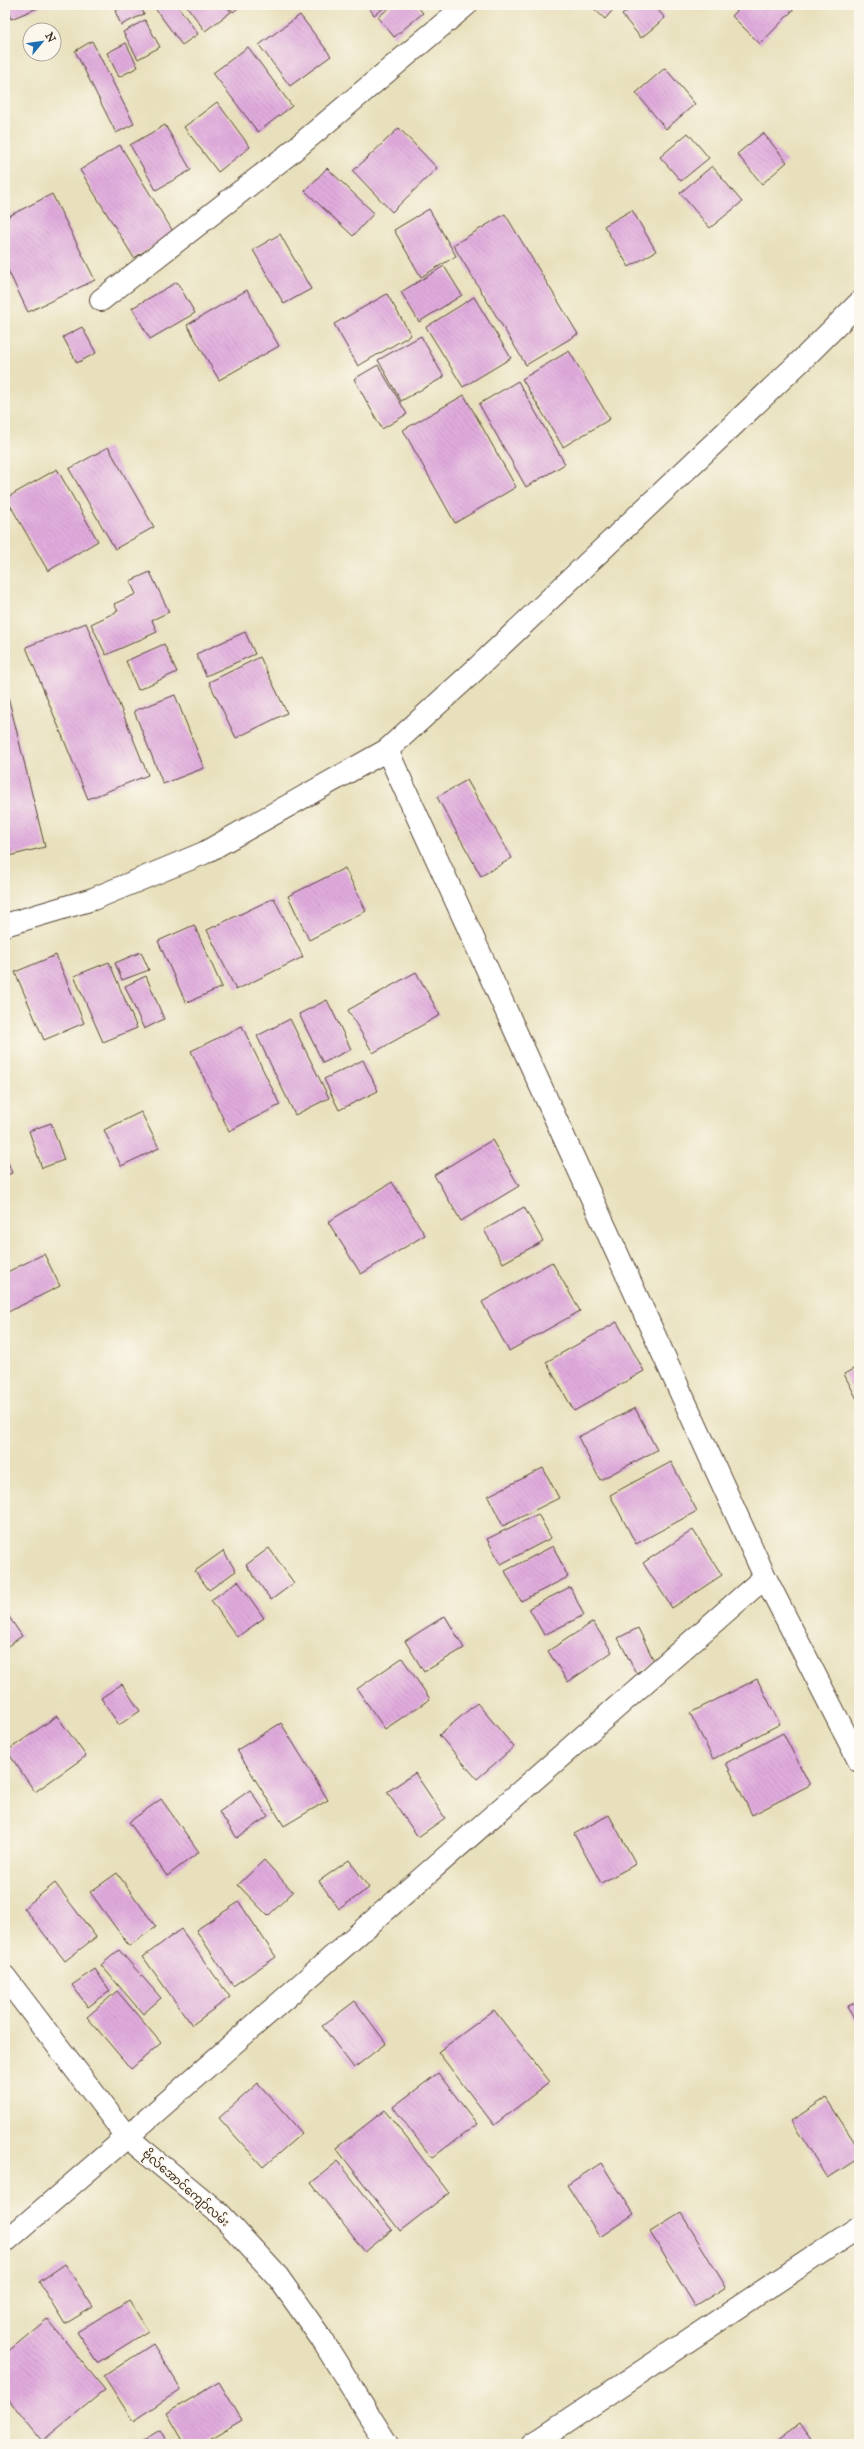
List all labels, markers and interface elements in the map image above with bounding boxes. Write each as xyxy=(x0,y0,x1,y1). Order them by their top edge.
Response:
north arrow xyxy=(22,22,62,62)
text: N xyxy=(42,30,59,45)
street label: ဗိုလ်အောင်ကျော်လမ်း xyxy=(138,2145,234,2232)

